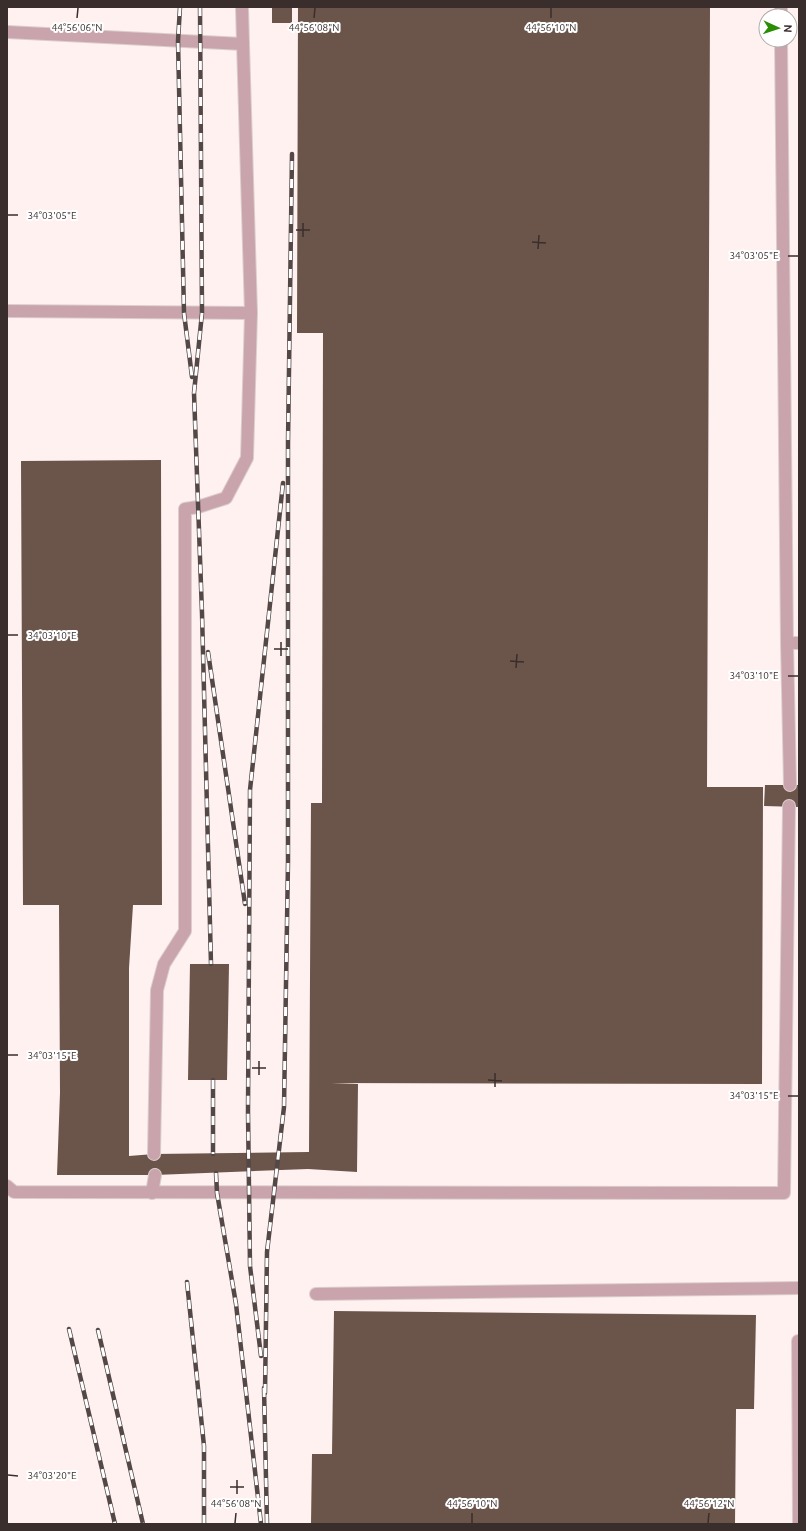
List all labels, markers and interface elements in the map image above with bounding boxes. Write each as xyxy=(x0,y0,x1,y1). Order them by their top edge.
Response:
north arrow xyxy=(758,8,798,48)
text: 44°56'06"N xyxy=(52,22,102,33)
text: 44°56'08"N xyxy=(289,22,339,33)
text: 44°56'10"N xyxy=(526,22,576,33)
text: N xyxy=(782,24,794,33)
text: 34°03'05"E xyxy=(27,210,77,221)
text: 34°03'05"E xyxy=(729,250,779,261)
text: 34°03'10"E xyxy=(27,630,77,641)
text: 34°03'10"E xyxy=(729,670,779,681)
text: 34°03'15"E xyxy=(27,1050,77,1061)
text: 34°03'15"E xyxy=(729,1090,779,1101)
text: 34°03'20"E xyxy=(27,1470,77,1481)
text: 44°56'08"N xyxy=(211,1498,261,1509)
text: 44°56'10"N xyxy=(447,1498,497,1509)
text: 44°56'12"N xyxy=(684,1498,734,1509)

